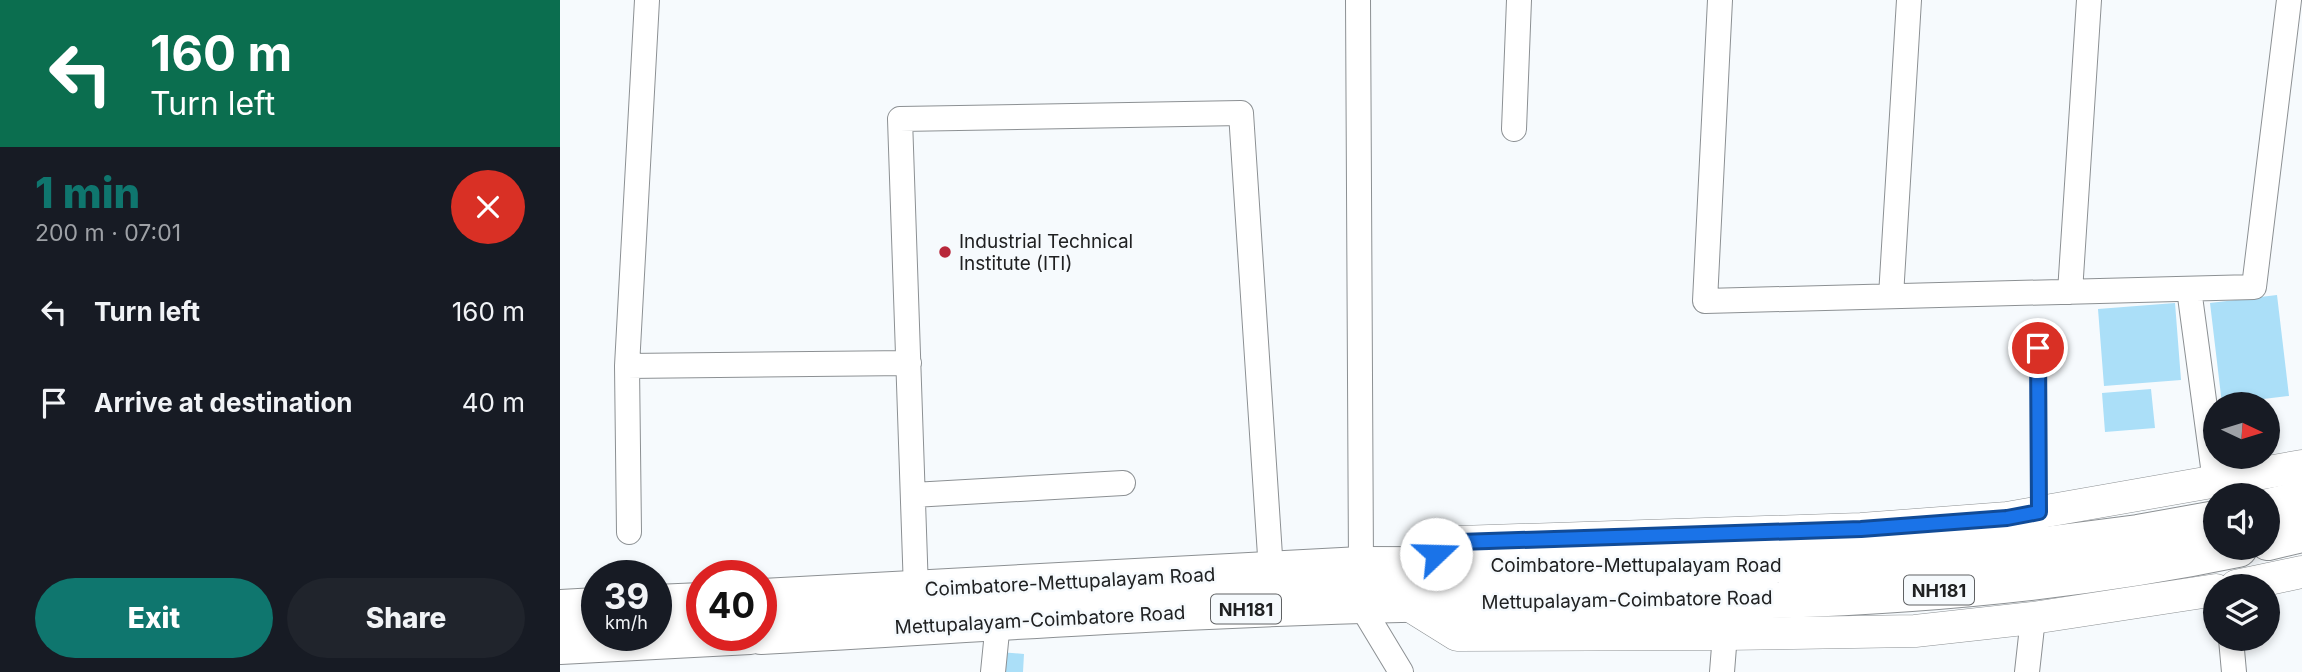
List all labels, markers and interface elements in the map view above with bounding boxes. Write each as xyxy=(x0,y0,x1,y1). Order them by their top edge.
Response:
text: 160 m xyxy=(150,24,292,83)
icon: left xyxy=(35,28,126,119)
text: Turn left xyxy=(150,84,275,123)
text: 1 min xyxy=(35,167,140,218)
button: close xyxy=(451,170,525,244)
text: 200 m · 07:01 xyxy=(35,219,181,247)
place label: Industrial Technical Institute (ITI) xyxy=(959,230,1133,275)
marker: Industrial Technical Institute (ITI) xyxy=(937,244,953,260)
icon: left xyxy=(35,293,73,331)
text: Turn left xyxy=(94,296,200,327)
text: 160 m xyxy=(452,296,525,327)
pin xyxy=(2008,318,2068,378)
icon: arrive xyxy=(2019,329,2057,367)
icon: arrive xyxy=(35,384,73,422)
text: Arrive at destination xyxy=(94,387,353,418)
text: 40 m xyxy=(462,387,525,418)
north arrow xyxy=(2203,392,2280,469)
map controls xyxy=(2203,392,2280,651)
button: sound xyxy=(2203,483,2280,560)
position arrow xyxy=(1399,517,1473,591)
street label: Coimbatore-Mettupalayam Road xyxy=(1490,554,1782,577)
speed limit sign: 40 xyxy=(686,560,777,651)
street label: Coimbatore-Mettupalayam Road xyxy=(924,563,1216,601)
button: layers xyxy=(2203,574,2280,651)
text: 39 xyxy=(604,575,649,617)
road number: NH181 xyxy=(1904,576,1974,604)
button: Exit xyxy=(35,578,273,658)
button: Share xyxy=(287,578,525,658)
street label: Mettupalayam-Coimbatore Road xyxy=(1481,586,1773,614)
road number: NH181 xyxy=(1211,594,1281,624)
street label: Mettupalayam-Coimbatore Road xyxy=(894,601,1186,639)
text: km/h xyxy=(605,612,648,633)

